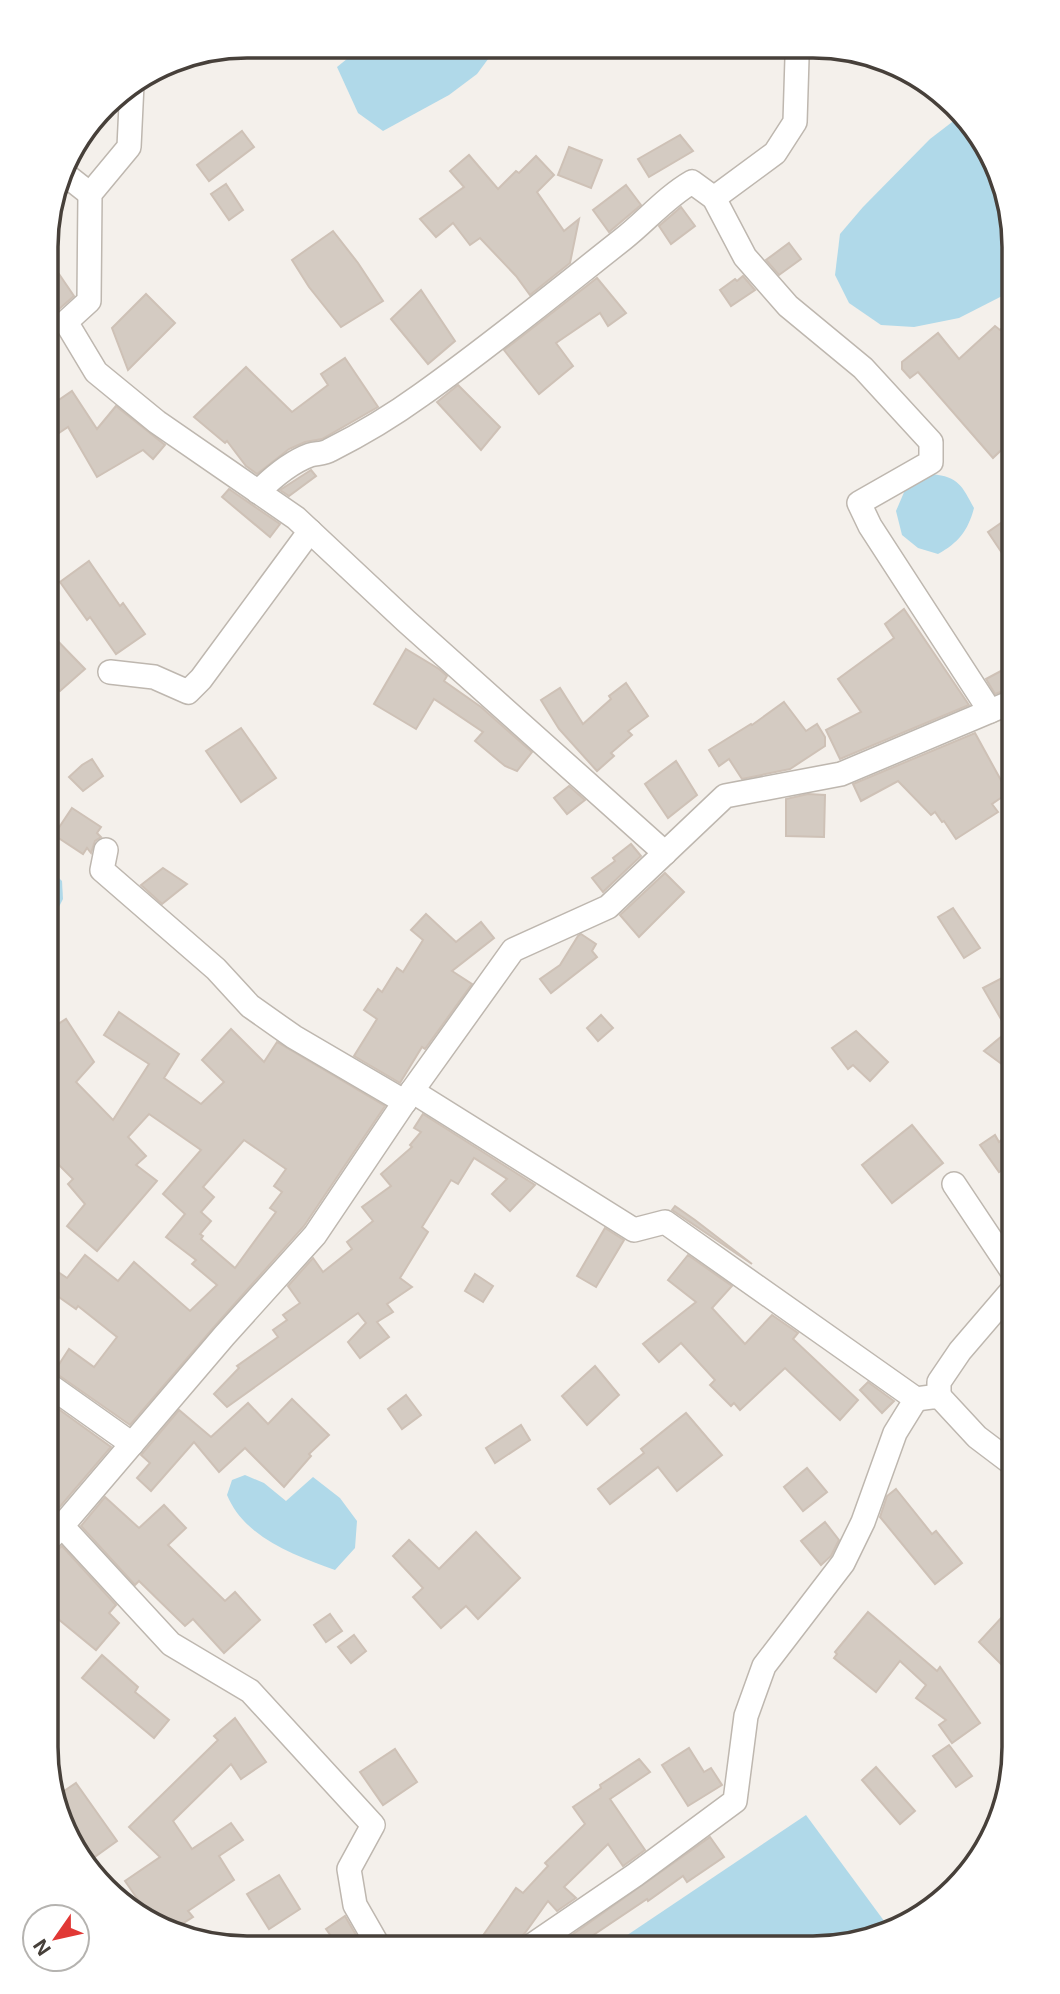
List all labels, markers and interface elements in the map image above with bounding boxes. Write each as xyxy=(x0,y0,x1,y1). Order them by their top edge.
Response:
north arrow xyxy=(21,1903,91,1973)
text: N xyxy=(29,1935,56,1960)

